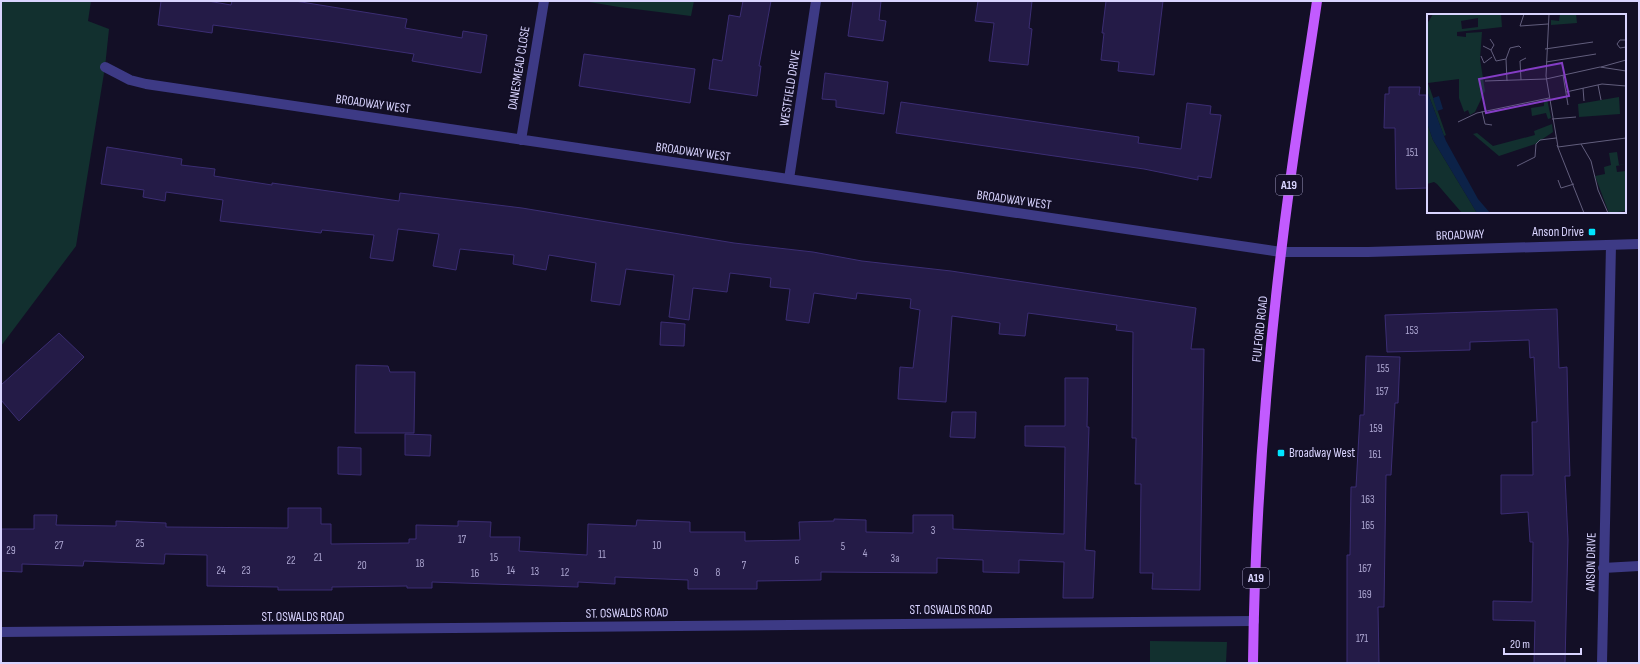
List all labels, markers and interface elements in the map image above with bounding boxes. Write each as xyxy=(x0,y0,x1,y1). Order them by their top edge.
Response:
inset map xyxy=(1427,14,1626,213)
street label: DANESMEAD CLOSE xyxy=(504,25,534,111)
street label: WESTFIELD DRIVE xyxy=(776,49,804,127)
street label: BROADWAY WEST xyxy=(335,91,411,117)
street label: BROADWAY WEST xyxy=(655,139,731,165)
house number: 151 xyxy=(1406,146,1418,159)
road number: A19 xyxy=(1276,175,1302,195)
street label: BROADWAY WEST xyxy=(976,187,1052,213)
place label: Anson Drive xyxy=(1531,224,1584,240)
street label: BROADWAY xyxy=(1435,226,1485,244)
marker: Anson Drive xyxy=(1587,227,1597,237)
street label: FULFORD ROAD xyxy=(1249,295,1271,363)
house number: 153 xyxy=(1406,324,1419,337)
house number: 155 xyxy=(1377,362,1389,375)
house number: 157 xyxy=(1376,385,1389,398)
house number: 159 xyxy=(1369,422,1383,435)
place label: Broadway West xyxy=(1289,445,1355,461)
marker: Broadway West xyxy=(1276,448,1286,458)
house number: 161 xyxy=(1369,448,1381,461)
house number: 163 xyxy=(1361,493,1375,506)
house number: 165 xyxy=(1361,519,1375,532)
house number: 3 xyxy=(931,524,936,537)
street label: ANSON DRIVE xyxy=(1582,532,1600,593)
house number: 17 xyxy=(458,533,467,546)
house number: 25 xyxy=(136,537,144,550)
house number: 27 xyxy=(55,539,64,552)
house number: 10 xyxy=(653,539,661,552)
house number: 5 xyxy=(841,540,845,553)
house number: 29 xyxy=(6,544,16,557)
house number: 4 xyxy=(863,547,868,560)
house number: 11 xyxy=(598,548,606,561)
house number: 21 xyxy=(314,551,322,564)
house number: 15 xyxy=(490,551,498,564)
house number: 3a xyxy=(891,552,899,565)
house number: 22 xyxy=(286,554,296,567)
house number: 6 xyxy=(795,554,800,567)
house number: 18 xyxy=(416,557,425,570)
house number: 20 xyxy=(357,559,367,572)
house number: 7 xyxy=(742,559,747,572)
house number: 167 xyxy=(1358,562,1372,575)
house number: 24 xyxy=(216,564,226,577)
house number: 23 xyxy=(241,564,251,577)
house number: 14 xyxy=(507,564,516,577)
house number: 13 xyxy=(531,565,540,578)
house number: 12 xyxy=(561,566,570,579)
house number: 9 xyxy=(694,566,699,579)
house number: 8 xyxy=(716,566,721,579)
house number: 16 xyxy=(471,567,480,580)
road number: A19 xyxy=(1243,568,1269,588)
house number: 169 xyxy=(1358,588,1372,601)
street label: ST. OSWALDS ROAD xyxy=(910,602,992,618)
street label: ST. OSWALDS ROAD xyxy=(585,604,669,622)
street label: ST. OSWALDS ROAD xyxy=(262,609,344,625)
scale bar xyxy=(1504,630,1581,656)
house number: 171 xyxy=(1356,632,1368,645)
text: 20 m xyxy=(1510,637,1530,652)

